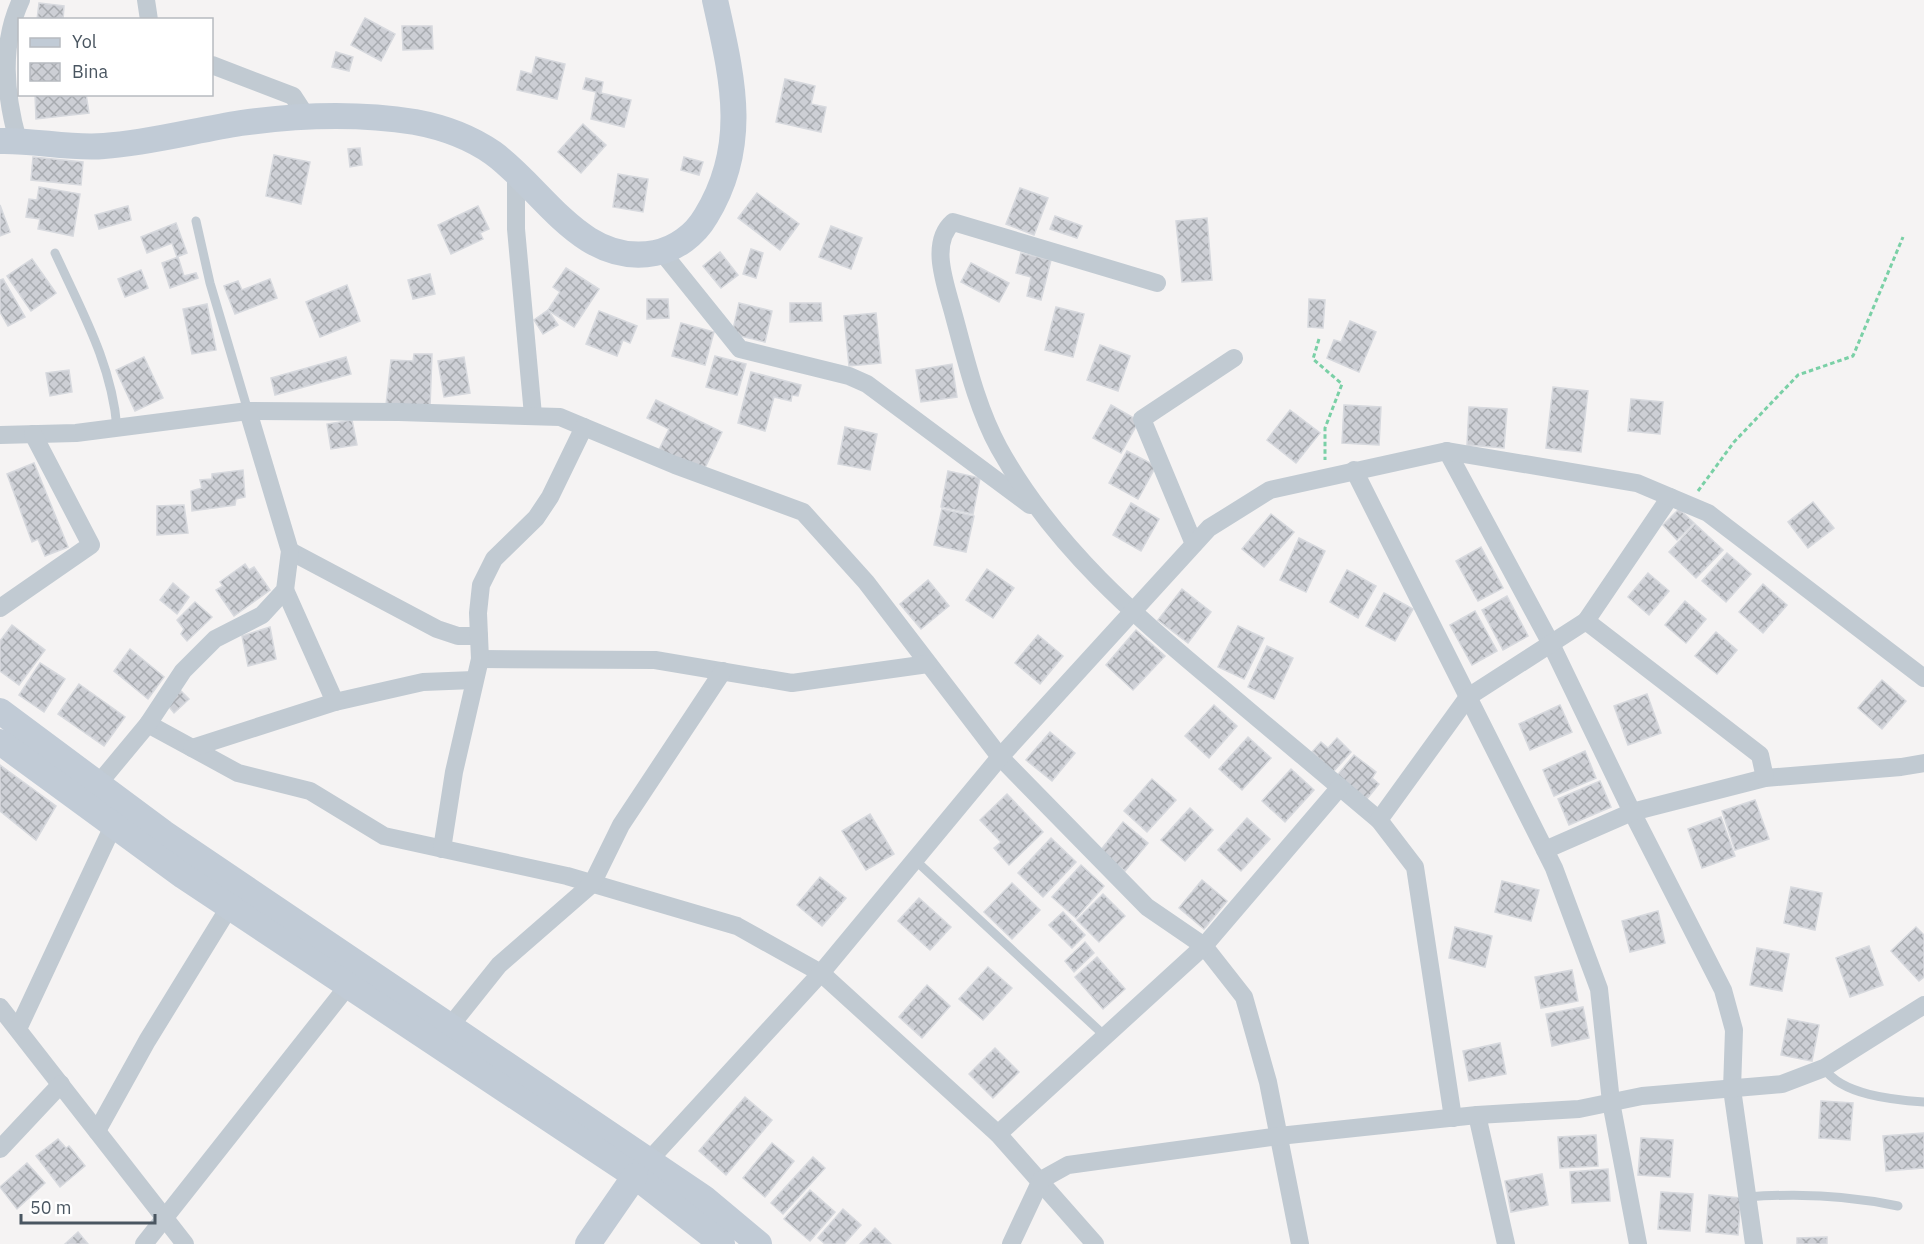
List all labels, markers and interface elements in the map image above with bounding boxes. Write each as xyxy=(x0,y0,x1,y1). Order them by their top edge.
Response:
legend xyxy=(18,18,213,96)
text: Yol xyxy=(72,30,97,53)
text: Bina xyxy=(72,60,108,83)
scale bar xyxy=(21,1187,154,1225)
text: 50 m xyxy=(30,1196,72,1219)

